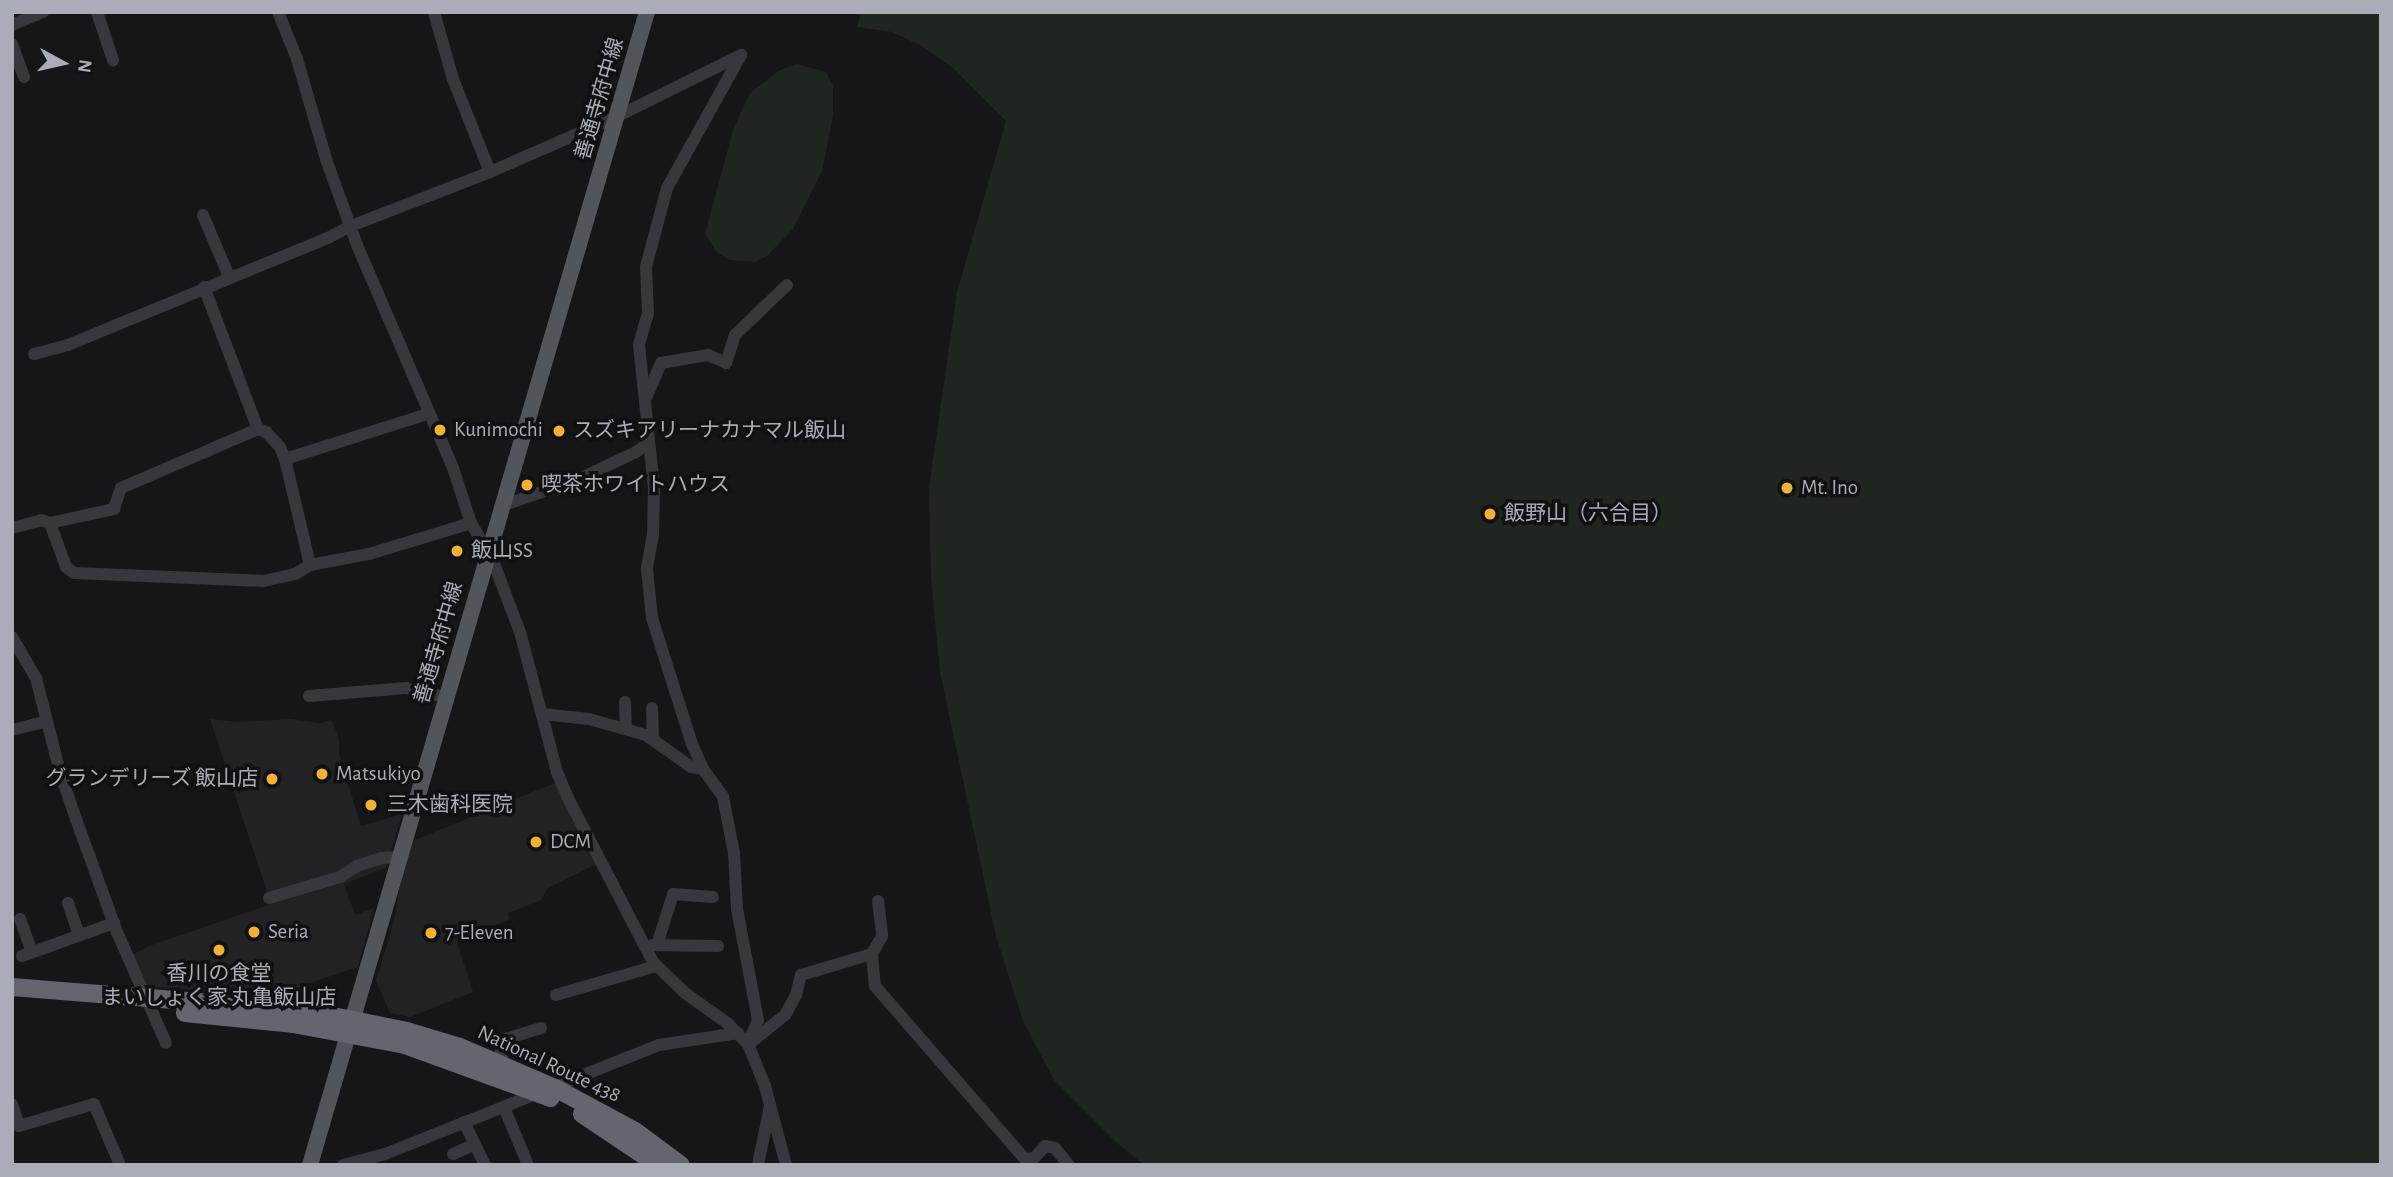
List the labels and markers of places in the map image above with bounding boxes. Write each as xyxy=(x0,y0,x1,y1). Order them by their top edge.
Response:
place label: Kunimochi xyxy=(454,417,543,443)
place label: スズキアリーナカナマル飯山 xyxy=(573,418,846,444)
marker: Kunimochi xyxy=(432,422,448,438)
marker: スズキアリーナカナマル飯山 xyxy=(551,423,567,439)
place label: 喫茶ホワイトハウス xyxy=(541,472,730,498)
place label: Mt. Ino xyxy=(1801,475,1858,501)
marker: 喫茶ホワイトハウス xyxy=(519,477,535,493)
marker: Mt. Ino xyxy=(1779,480,1795,496)
place label: 飯野山（六合目） xyxy=(1504,501,1672,527)
marker: 飯野山（六合目） xyxy=(1482,506,1498,522)
place label: 飯山SS xyxy=(471,538,533,564)
marker: 飯山SS xyxy=(449,543,465,559)
place label: Matsukiyo xyxy=(336,761,421,787)
place label: グランデリーズ 飯山店 xyxy=(45,766,258,792)
marker: Matsukiyo xyxy=(314,766,330,782)
marker: グランデリーズ 飯山店 xyxy=(264,771,280,787)
place label: 三木歯科医院 xyxy=(387,792,513,818)
marker: 三木歯科医院 xyxy=(361,795,381,815)
place label: DCM xyxy=(550,829,591,855)
marker: DCM xyxy=(528,834,544,850)
place label: Seria xyxy=(268,919,309,945)
place label: 7-Eleven xyxy=(445,920,514,946)
marker: Seria xyxy=(246,924,262,940)
marker: 7-Eleven xyxy=(423,925,439,941)
marker: 香川の食堂 まいしょく家 丸亀飯山店 xyxy=(211,942,227,958)
place label: 香川の食堂 まいしょく家 丸亀飯山店 xyxy=(102,961,336,1011)

